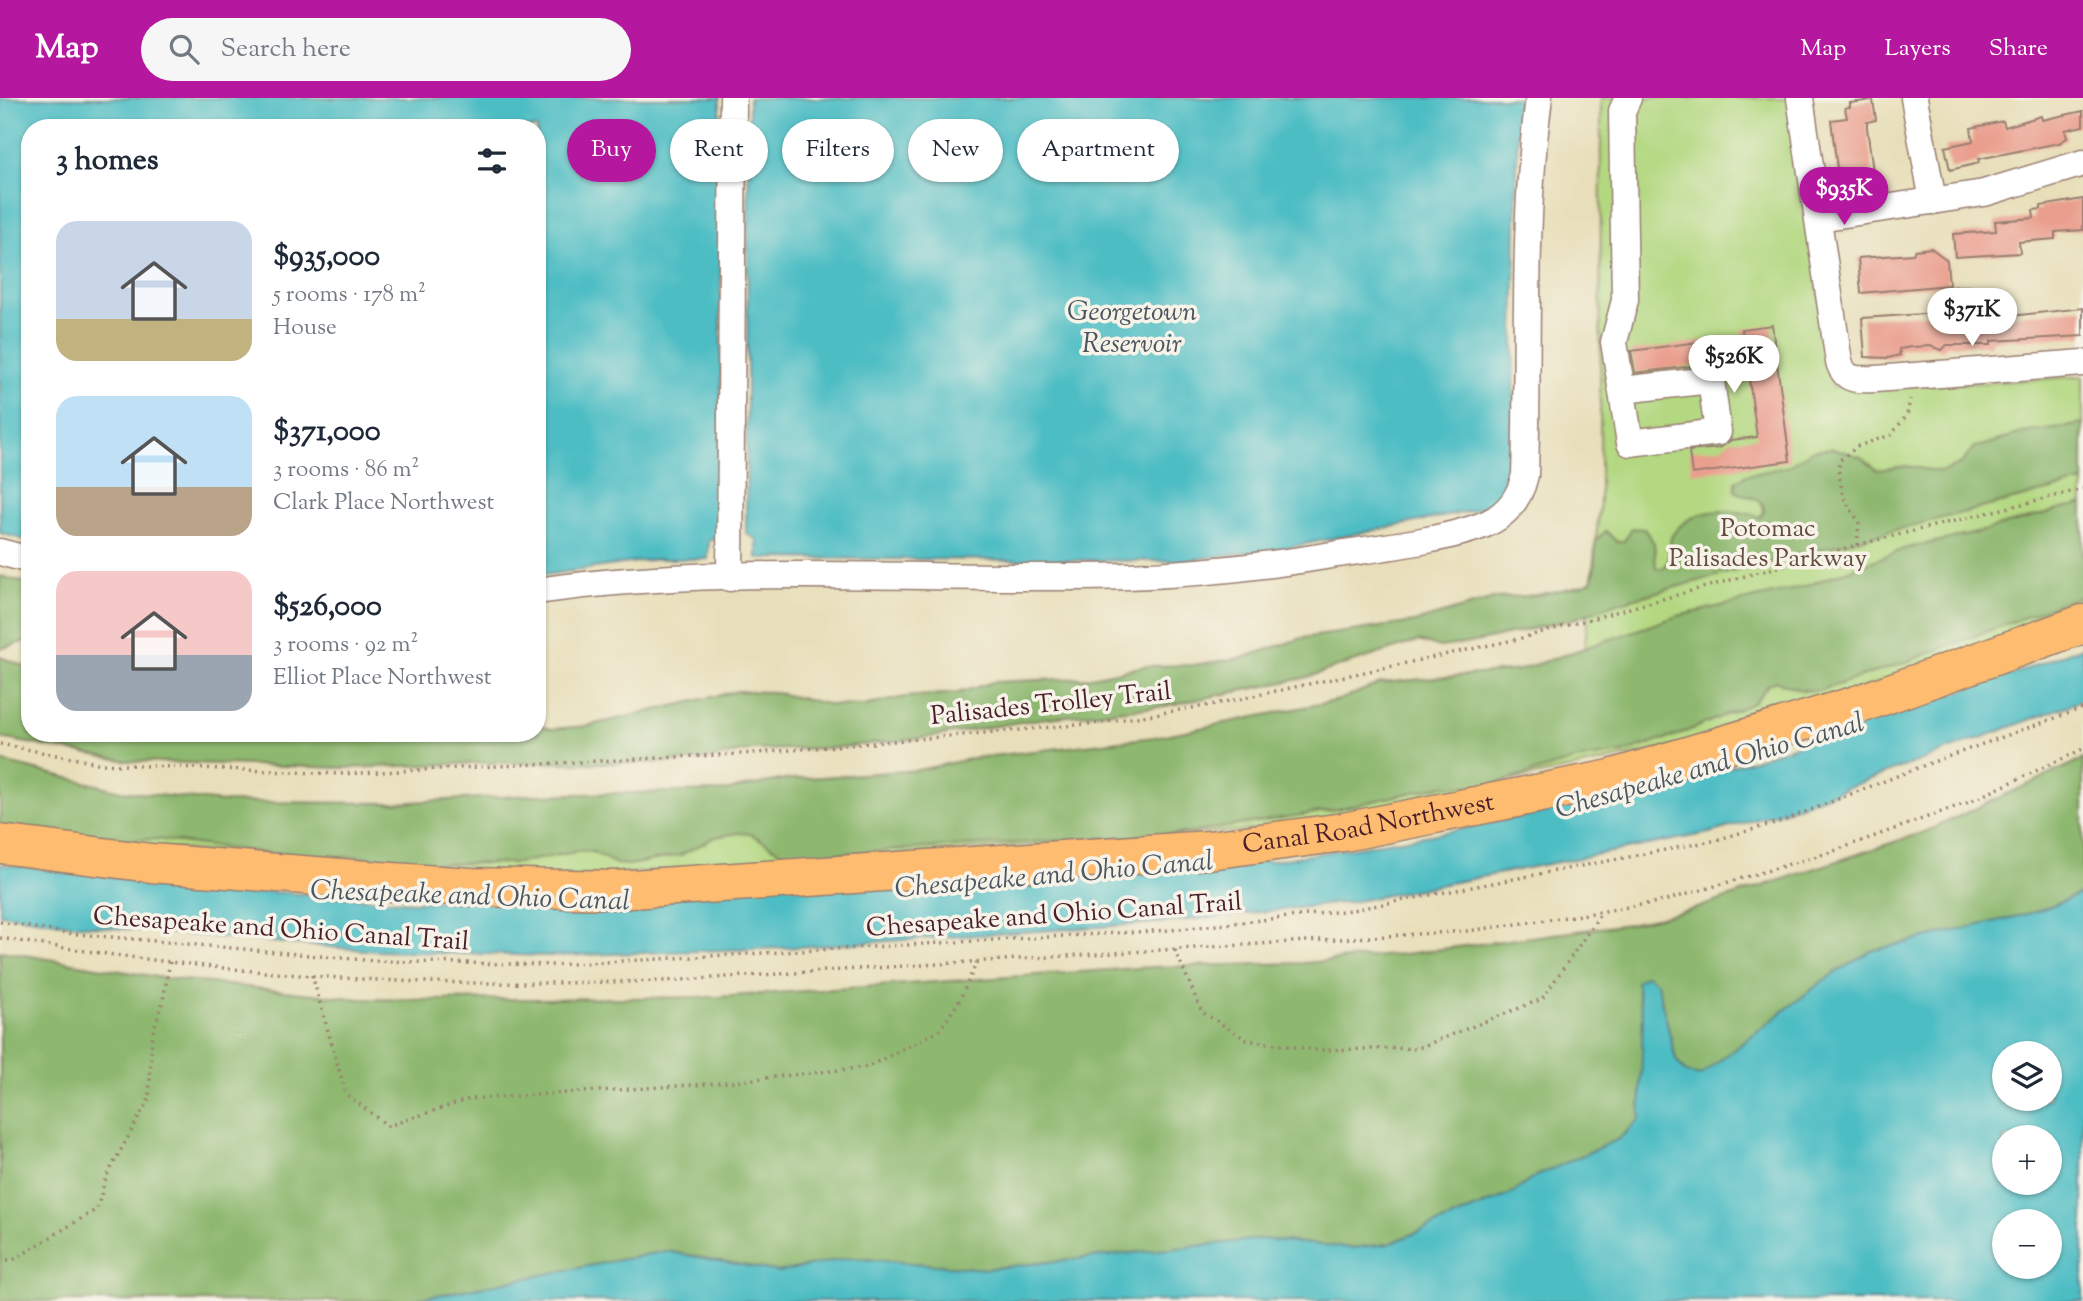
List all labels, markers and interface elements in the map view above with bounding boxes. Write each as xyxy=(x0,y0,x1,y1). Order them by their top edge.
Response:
search box xyxy=(141,18,631,81)
text: Map xyxy=(35,25,99,73)
icon: search xyxy=(165,30,203,68)
text: Search here xyxy=(221,31,351,68)
text: Map xyxy=(1800,32,1846,66)
text: Layers xyxy=(1884,32,1951,66)
text: Share xyxy=(1989,32,2048,66)
chip: Buy xyxy=(567,119,656,182)
chip: Rent xyxy=(670,119,768,182)
chip: Filters xyxy=(782,119,894,182)
chip: New xyxy=(908,119,1003,182)
chip: Apartment xyxy=(1017,119,1179,182)
text: 3 homes xyxy=(56,140,159,183)
icon: filters xyxy=(473,142,511,180)
pin: $935K xyxy=(1795,167,1893,227)
text: $935K xyxy=(1815,173,1873,206)
text: $935,000 xyxy=(273,236,380,279)
icon: home xyxy=(112,249,196,333)
text: 5 rooms · 178 m² xyxy=(273,279,426,312)
pin: $371K xyxy=(1923,288,2021,348)
water label: Georgetown Reservoir xyxy=(1067,293,1197,365)
text: $371K xyxy=(1943,294,2001,327)
text: House xyxy=(273,312,337,345)
pin: $526K xyxy=(1685,336,1783,395)
text: $526K xyxy=(1705,341,1763,374)
text: $371,000 xyxy=(273,411,381,454)
icon: home xyxy=(112,424,196,508)
text: 3 rooms · 86 m² xyxy=(273,454,419,487)
text: Clark Place Northwest xyxy=(273,487,494,520)
park label: Potomac Palisades Parkway xyxy=(1669,511,1867,578)
text: $526,000 xyxy=(273,586,382,629)
icon: home xyxy=(112,599,196,683)
text: 3 rooms · 92 m² xyxy=(273,629,418,662)
text: Elliot Place Northwest xyxy=(273,662,492,695)
street label: Palisades Trolley Trail xyxy=(929,674,1173,736)
water label: Chesapeake and Ohio Canal xyxy=(1551,704,1869,830)
street label: Canal Road Northwest xyxy=(1240,784,1498,864)
water label: Chesapeake and Ohio Canal xyxy=(893,842,1215,910)
water label: Chesapeake and Ohio Canal xyxy=(310,871,630,923)
street label: Chesapeake and Ohio Canal Trail xyxy=(865,884,1243,948)
street label: Chesapeake and Ohio Canal Trail xyxy=(92,898,470,962)
map controls xyxy=(1992,1041,2062,1279)
button: layers xyxy=(1992,1041,2062,1111)
button: + xyxy=(1992,1125,2062,1195)
button: − xyxy=(1992,1209,2062,1279)

